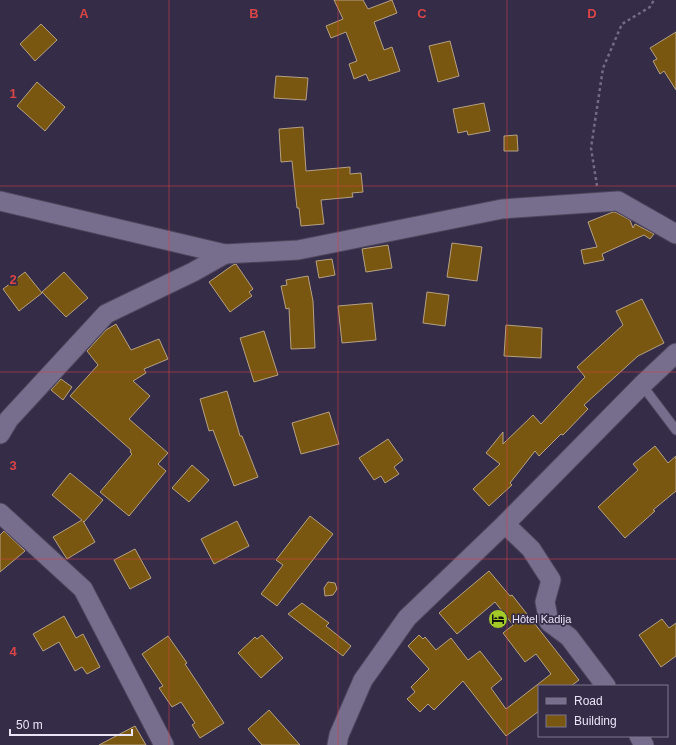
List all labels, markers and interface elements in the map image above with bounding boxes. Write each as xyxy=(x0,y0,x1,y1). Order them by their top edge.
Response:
text: A xyxy=(79,6,89,21)
text: B xyxy=(249,6,259,21)
text: C xyxy=(417,6,427,21)
text: D xyxy=(587,6,597,21)
text: 1 xyxy=(9,86,17,101)
text: 2 xyxy=(9,272,17,287)
text: 3 xyxy=(9,458,17,473)
hotel icon: Hôtel Kadija xyxy=(487,608,509,630)
place label: Hôtel Kadija xyxy=(512,613,572,625)
text: 4 xyxy=(9,644,17,659)
legend xyxy=(538,685,668,737)
text: Road xyxy=(574,694,603,708)
scale bar xyxy=(10,711,132,737)
text: Building xyxy=(574,714,617,728)
text: 50 m xyxy=(16,718,43,732)

